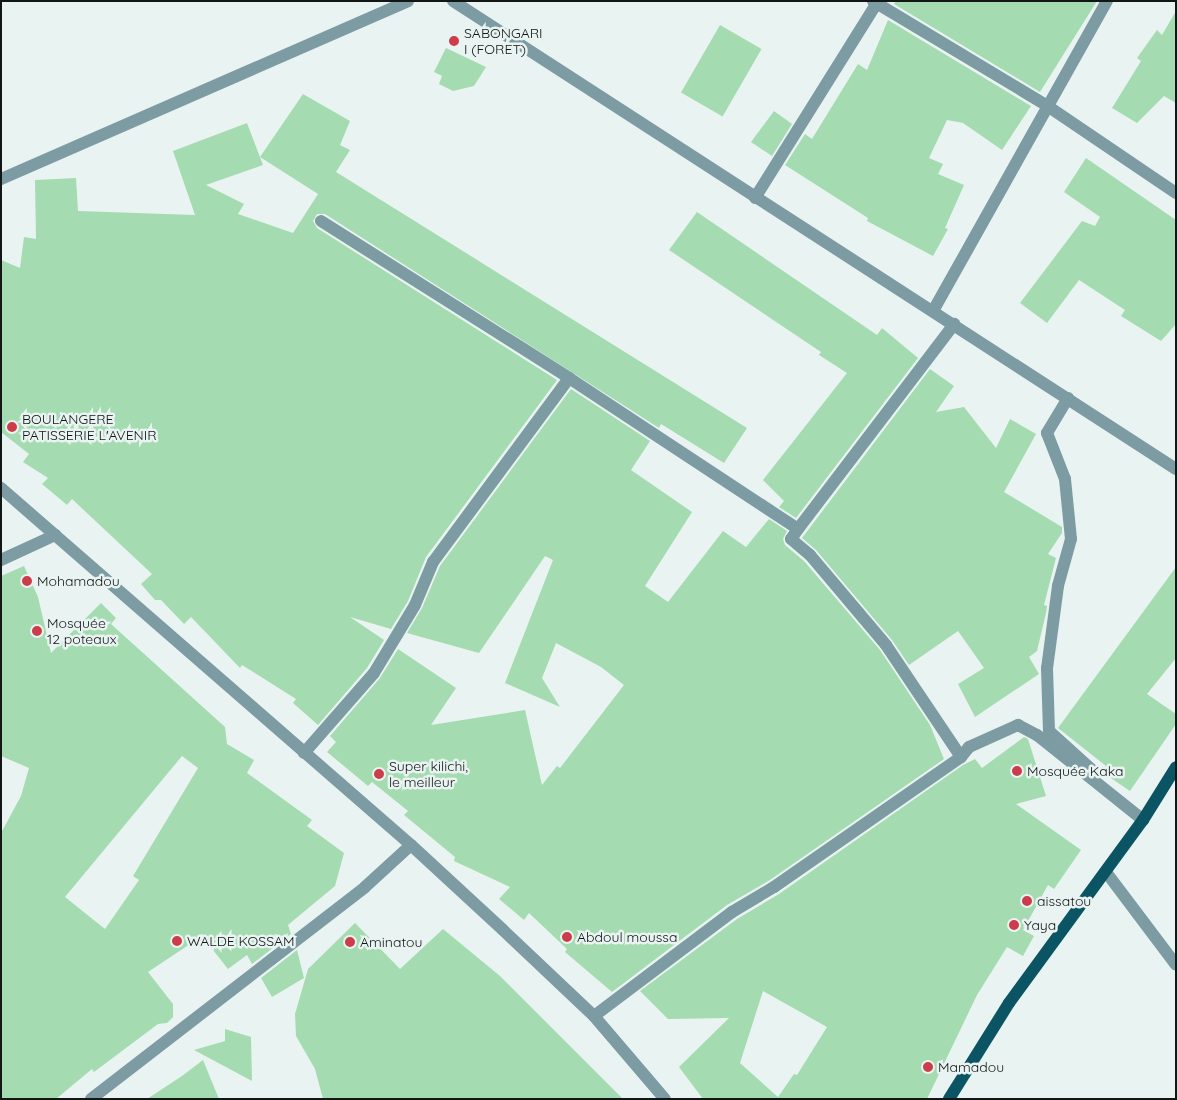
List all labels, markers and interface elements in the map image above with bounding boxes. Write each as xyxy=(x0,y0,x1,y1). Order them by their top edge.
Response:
place label: SABONGARI I (FORET) xyxy=(464,25,543,58)
marker: SABONGARI I (FORET) xyxy=(448,35,460,47)
place label: BOULANGERE PATISSERIE L'AVENIR xyxy=(22,411,157,444)
marker: BOULANGERE PATISSERIE L'AVENIR xyxy=(6,421,18,433)
place label: Mohamadou xyxy=(37,573,120,589)
marker: Mohamadou xyxy=(21,575,33,587)
place label: Mosquée 12 poteaux xyxy=(47,615,116,648)
marker: Mosquée 12 poteaux xyxy=(31,625,43,637)
place label: Super kilichi, le meilleur xyxy=(389,758,468,790)
place label: Mosquée Kaka xyxy=(1027,763,1124,779)
marker: Mosquée Kaka xyxy=(1011,765,1023,777)
marker: Super kilichi, le meilleur xyxy=(373,768,385,780)
place label: aissatou xyxy=(1037,893,1091,909)
marker: aissatou xyxy=(1021,895,1033,907)
place label: Yaya xyxy=(1024,917,1056,933)
marker: Yaya xyxy=(1008,919,1020,931)
place label: Abdoul moussa xyxy=(577,929,677,945)
marker: Abdoul moussa xyxy=(561,931,573,943)
place label: WALDE KOSSAM xyxy=(187,933,295,949)
place label: Aminatou xyxy=(360,934,422,950)
marker: WALDE KOSSAM xyxy=(171,935,183,947)
marker: Aminatou xyxy=(344,936,356,948)
place label: Mamadou xyxy=(938,1059,1004,1075)
marker: Mamadou xyxy=(922,1061,934,1073)

